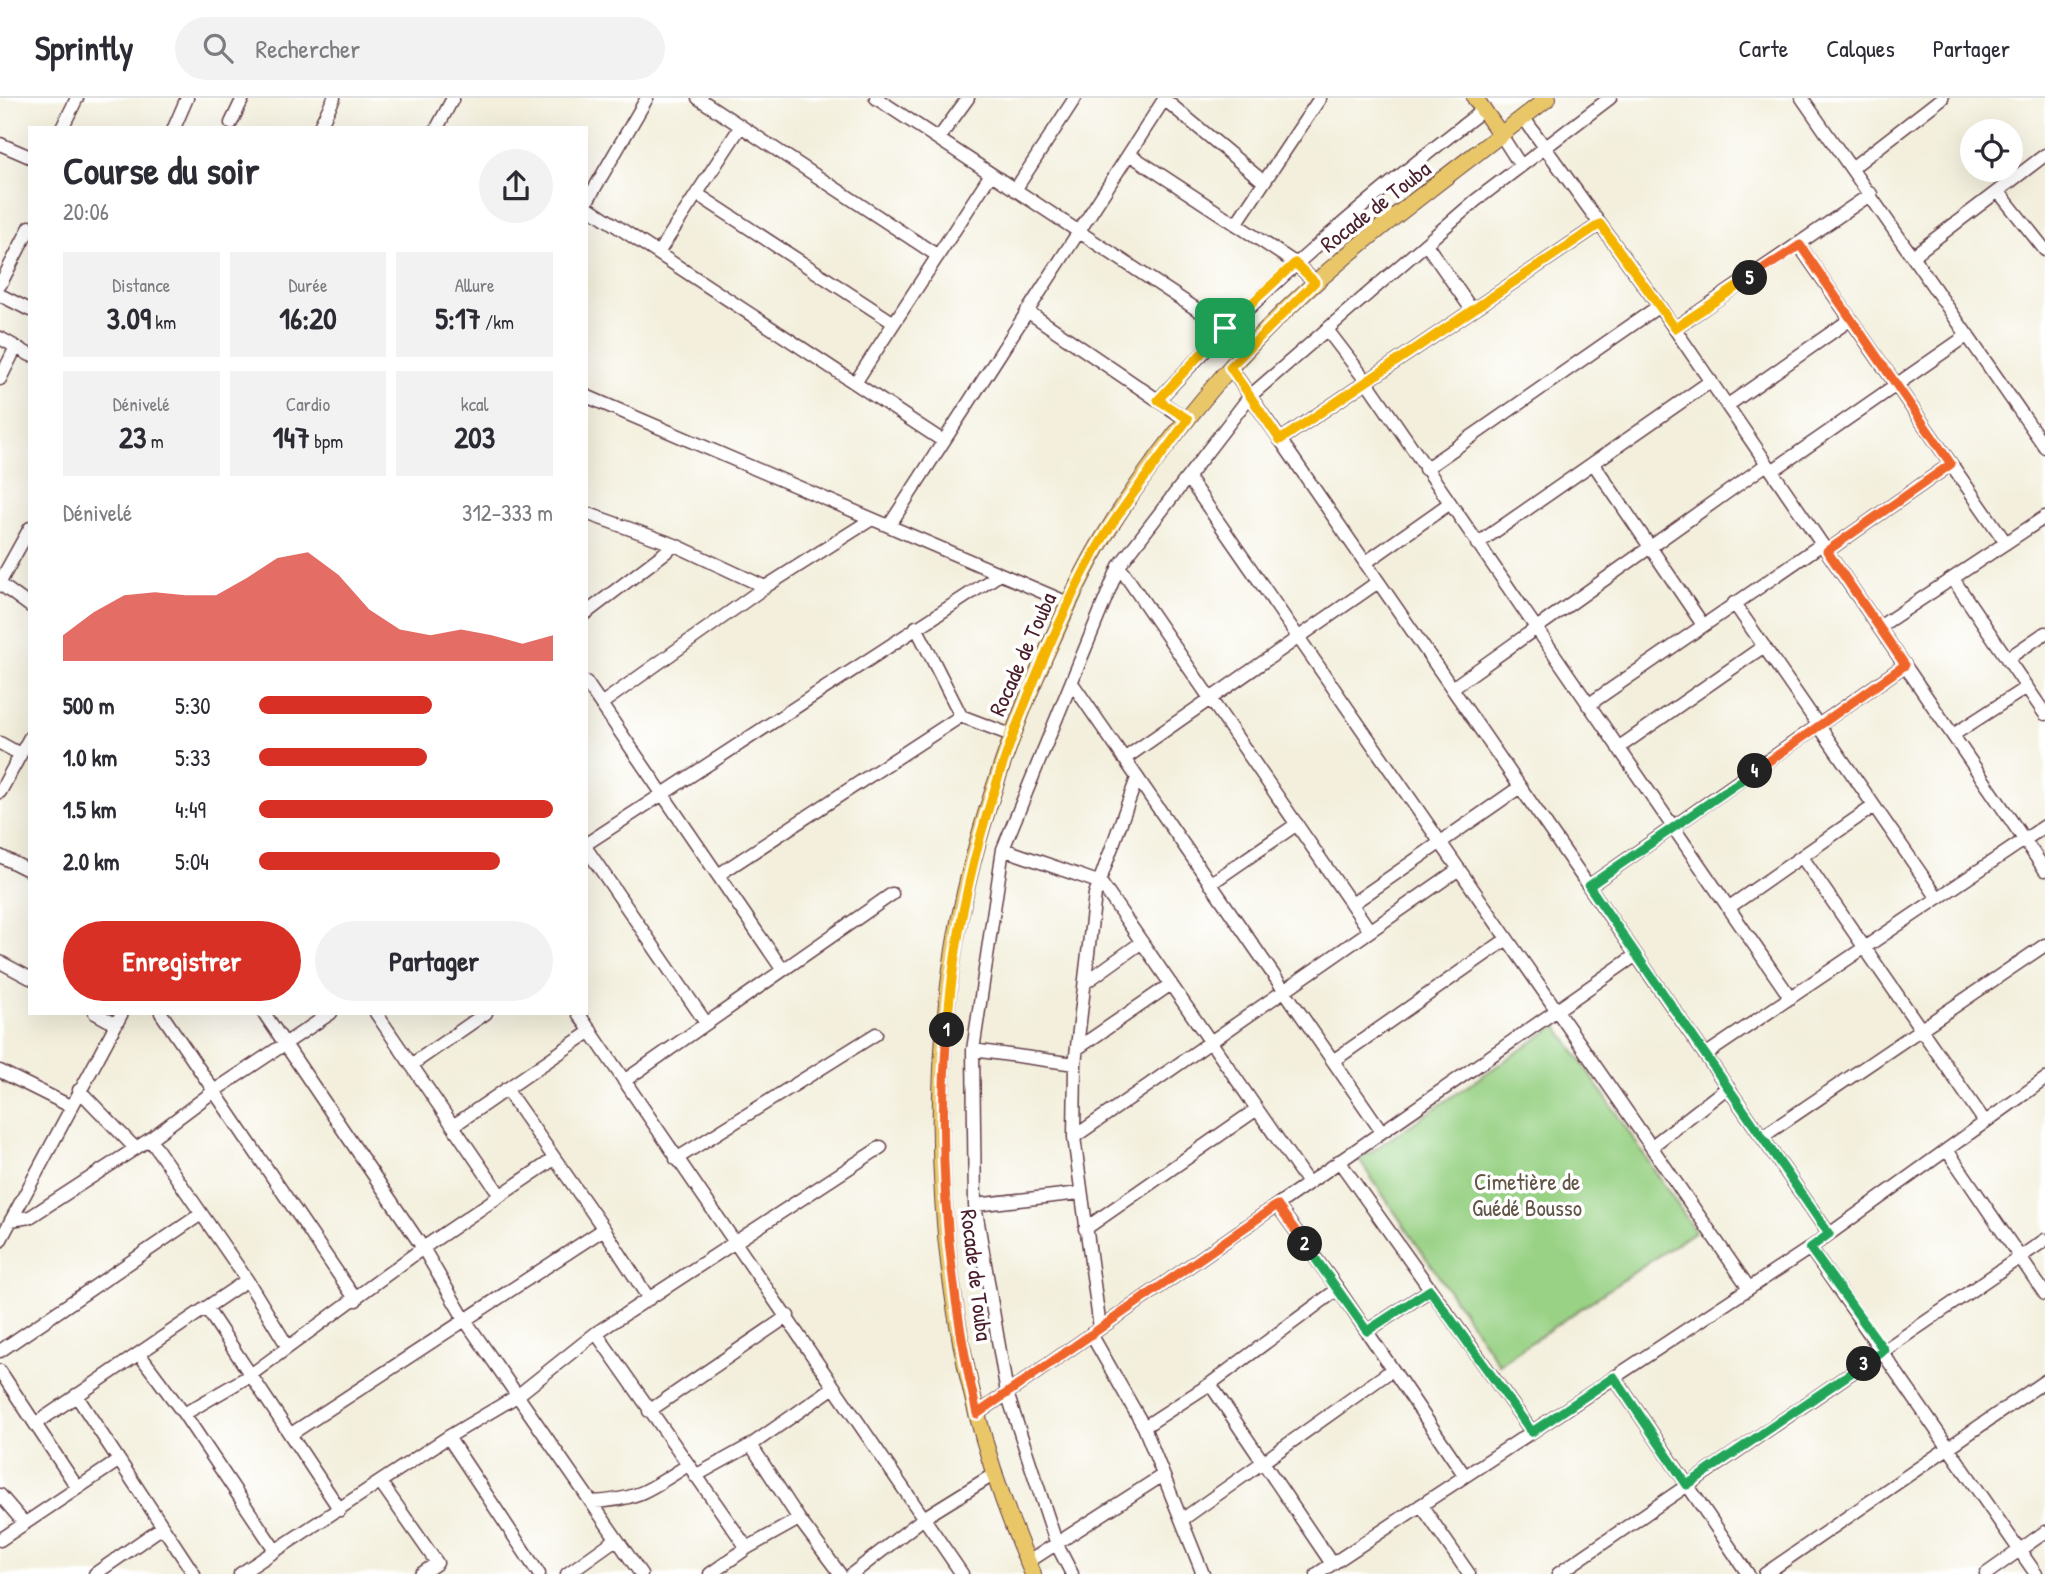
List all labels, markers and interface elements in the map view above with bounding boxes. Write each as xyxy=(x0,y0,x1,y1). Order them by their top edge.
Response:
search box xyxy=(175,17,665,80)
text: Sprintly xyxy=(35,26,133,70)
icon: search xyxy=(199,29,237,67)
text: Rechercher xyxy=(255,31,360,66)
text: Carte xyxy=(1739,32,1788,64)
text: Calques xyxy=(1826,32,1895,64)
text: Partager xyxy=(1933,32,2010,64)
map controls xyxy=(1960,119,2023,182)
button: locate xyxy=(1960,119,2023,182)
text: Course du soir xyxy=(63,144,259,196)
button: share xyxy=(479,149,553,223)
street label: Rocade de Touba xyxy=(1313,153,1437,259)
text: 20:06 xyxy=(63,196,109,227)
pin: 5 xyxy=(1732,260,1768,296)
text: 5 xyxy=(1745,264,1754,290)
text: Distance xyxy=(112,272,170,298)
text: Durée xyxy=(288,272,328,298)
text: Allure xyxy=(455,272,495,298)
text: 3.09 xyxy=(107,298,151,338)
text: 16:20 xyxy=(279,298,337,338)
text: 5:17 xyxy=(435,298,481,338)
pin xyxy=(1195,298,1255,358)
text: km xyxy=(151,309,176,335)
text: /km xyxy=(481,309,514,335)
icon: arrive xyxy=(1206,309,1244,347)
text: Dénivelé xyxy=(113,391,170,417)
text: Cardio xyxy=(286,391,330,417)
text: kcal xyxy=(461,391,489,417)
text: 23 xyxy=(119,417,146,457)
text: 147 xyxy=(273,417,310,457)
text: 203 xyxy=(454,417,495,457)
text: m xyxy=(146,428,164,454)
text: bpm xyxy=(310,428,343,454)
text: Dénivelé xyxy=(63,497,132,528)
text: 312–333 m xyxy=(462,497,553,528)
street label: Rocade de Touba xyxy=(981,587,1063,721)
text: 500 m xyxy=(63,690,114,721)
text: 5:30 xyxy=(175,690,211,721)
text: 1.0 km xyxy=(63,742,117,773)
text: 5:33 xyxy=(175,742,211,773)
pin: 4 xyxy=(1738,754,1772,788)
text: 4 xyxy=(1751,757,1758,783)
text: 1.5 km xyxy=(63,794,116,825)
text: 4:49 xyxy=(175,794,206,825)
text: 2.0 km xyxy=(63,846,119,877)
text: 5:04 xyxy=(175,846,209,877)
button: Enregistrer xyxy=(63,921,301,1001)
button: Partager xyxy=(315,921,553,1001)
pin: 1 xyxy=(930,1012,964,1048)
text: 1 xyxy=(943,1016,950,1042)
park label: Cimetière de Guédé Bousso xyxy=(1472,1166,1582,1223)
street label: Rocade de Touba xyxy=(954,1207,1000,1343)
pin: 2 xyxy=(1288,1226,1322,1262)
text: 2 xyxy=(1300,1230,1309,1256)
pin: 3 xyxy=(1846,1346,1882,1382)
text: 3 xyxy=(1859,1350,1868,1376)

